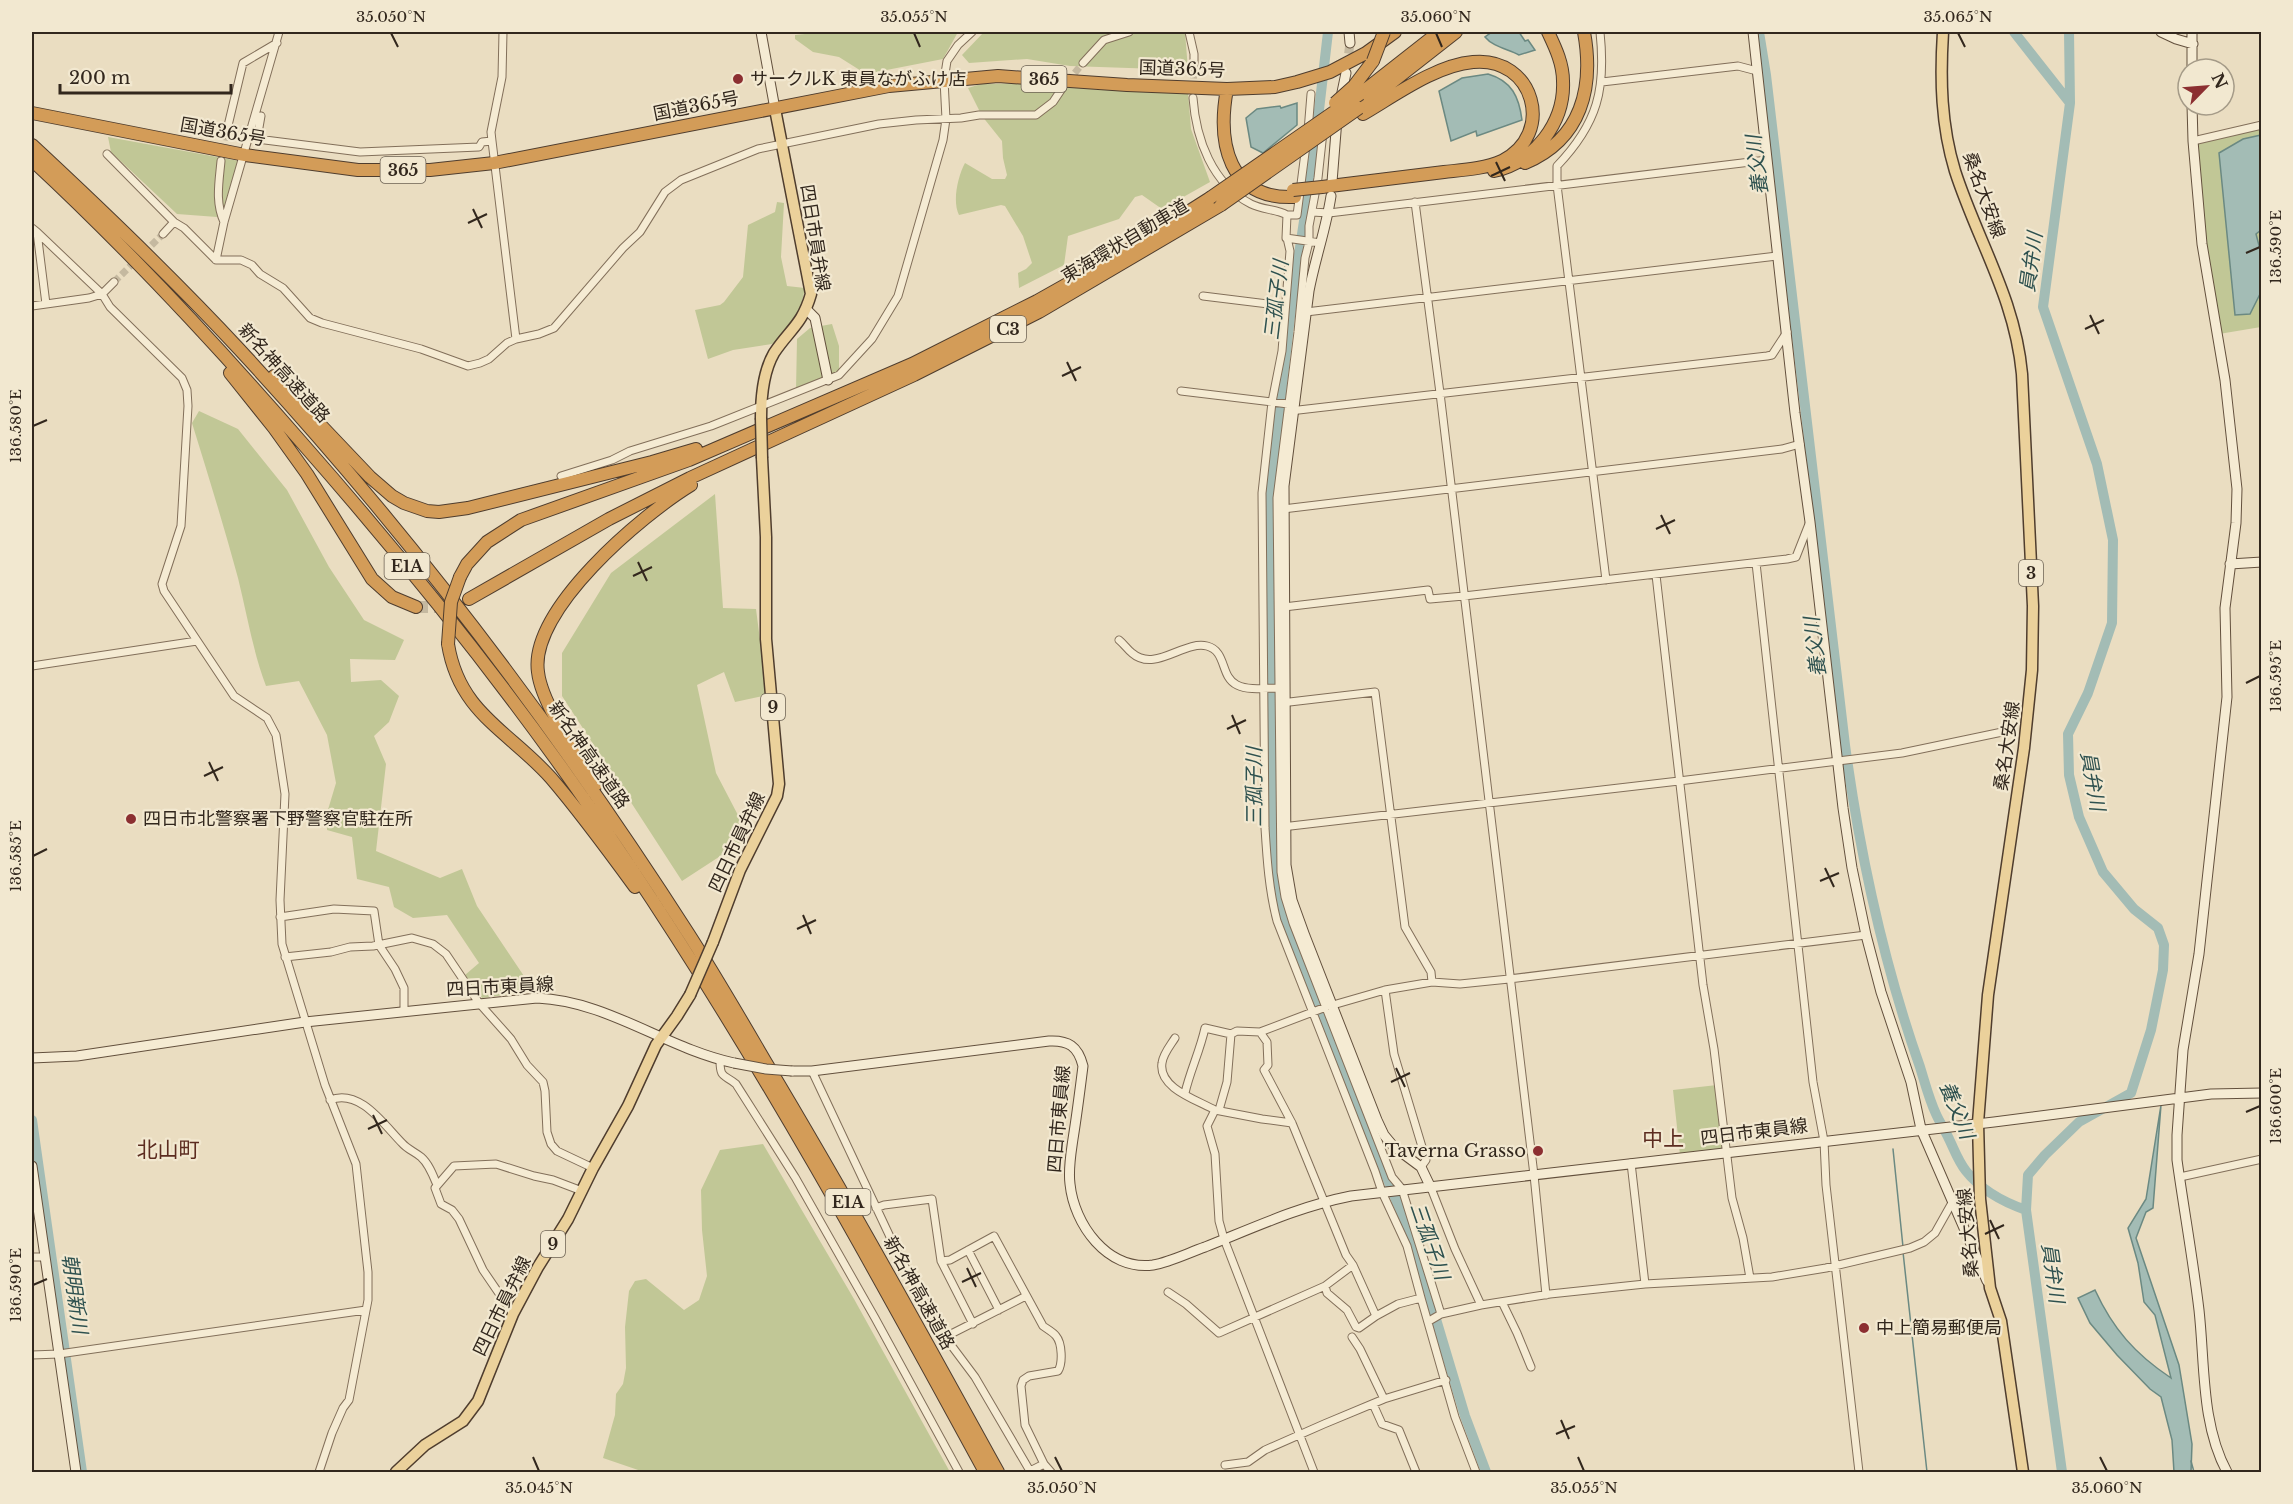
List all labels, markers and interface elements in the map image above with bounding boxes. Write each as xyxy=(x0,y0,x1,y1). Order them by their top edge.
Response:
text: 35.050°N xyxy=(356,7,426,26)
text: 35.055°N xyxy=(880,7,948,26)
text: 35.060°N xyxy=(1400,7,1472,26)
text: 35.065°N xyxy=(1924,7,1992,26)
street label: 国道365号 xyxy=(1138,56,1226,82)
scale bar xyxy=(60,57,231,95)
north arrow xyxy=(2176,57,2236,117)
road number: 365 xyxy=(1022,66,1066,92)
text: 200 m xyxy=(69,67,130,89)
place label: サークルK 東員ながふけ店 xyxy=(750,68,966,90)
text: N xyxy=(2207,70,2232,92)
marker: サークルK 東員ながふけ店 xyxy=(731,72,745,86)
street label: 国道365号 xyxy=(651,87,741,125)
street label: 国道365号 xyxy=(178,114,268,150)
water label: 養父川 xyxy=(1741,132,1773,196)
street label: 桑名大安線 xyxy=(1958,149,2010,241)
road number: 365 xyxy=(380,157,426,183)
street label: 四日市員弁線 xyxy=(796,183,834,293)
street label: 東海環状自動車道 xyxy=(1058,194,1192,288)
text: 136.590°E xyxy=(2266,210,2285,284)
water label: 員弁川 xyxy=(2015,229,2047,293)
water label: 三孤子川 xyxy=(1259,257,1293,341)
road number: C3 xyxy=(990,316,1026,342)
street label: 新名神高速道路 xyxy=(234,319,334,427)
text: 136.580°E xyxy=(6,389,25,463)
road number: E1A xyxy=(384,553,430,579)
road number: 3 xyxy=(2019,560,2043,586)
water label: 養父川 xyxy=(1799,614,1831,678)
text: 136.595°E xyxy=(2266,640,2285,712)
road number: 9 xyxy=(761,694,785,720)
street label: 新名神高速道路 xyxy=(544,697,634,813)
street label: 桑名大安線 xyxy=(1990,700,2024,792)
water label: 三孤子川 xyxy=(1242,745,1266,827)
water label: 員弁川 xyxy=(2076,749,2110,815)
street label: 四日市員弁線 xyxy=(704,788,770,896)
place label: 四日市北警察署下野警察官駐在所 xyxy=(143,808,413,830)
marker: 四日市北警察署下野警察官駐在所 xyxy=(124,812,138,826)
text: 136.585°E xyxy=(6,820,25,892)
street label: 四日市東員線 xyxy=(445,973,555,1001)
street label: 四日市東員線 xyxy=(1043,1064,1075,1174)
text: 136.600°E xyxy=(2266,1068,2285,1144)
water label: 養父川 xyxy=(1935,1078,1980,1144)
street label: 四日市東員線 xyxy=(1699,1115,1809,1149)
district label: 中上 xyxy=(1642,1126,1684,1152)
district label: 北山町 xyxy=(137,1137,200,1163)
place label: Taverna Grasso xyxy=(1385,1140,1526,1162)
marker: Taverna Grasso xyxy=(1531,1144,1545,1158)
street label: 桑名大安線 xyxy=(1953,1187,1983,1279)
road number: E1A xyxy=(826,1189,870,1215)
water label: 三孤子川 xyxy=(1406,1199,1455,1285)
road number: 9 xyxy=(541,1231,565,1257)
street label: 新名神高速道路 xyxy=(879,1233,959,1353)
water label: 員弁川 xyxy=(2037,1242,2069,1306)
text: 136.590°E xyxy=(6,1248,25,1322)
water label: 朝明新川 xyxy=(58,1253,93,1337)
street label: 四日市員弁線 xyxy=(468,1253,536,1359)
place label: 中上簡易郵便局 xyxy=(1876,1317,2002,1339)
marker: 中上簡易郵便局 xyxy=(1857,1321,1871,1335)
text: 35.045°N xyxy=(505,1478,573,1497)
text: 35.050°N xyxy=(1027,1478,1097,1497)
text: 35.055°N xyxy=(1550,1478,1618,1497)
text: 35.060°N xyxy=(2071,1478,2143,1497)

